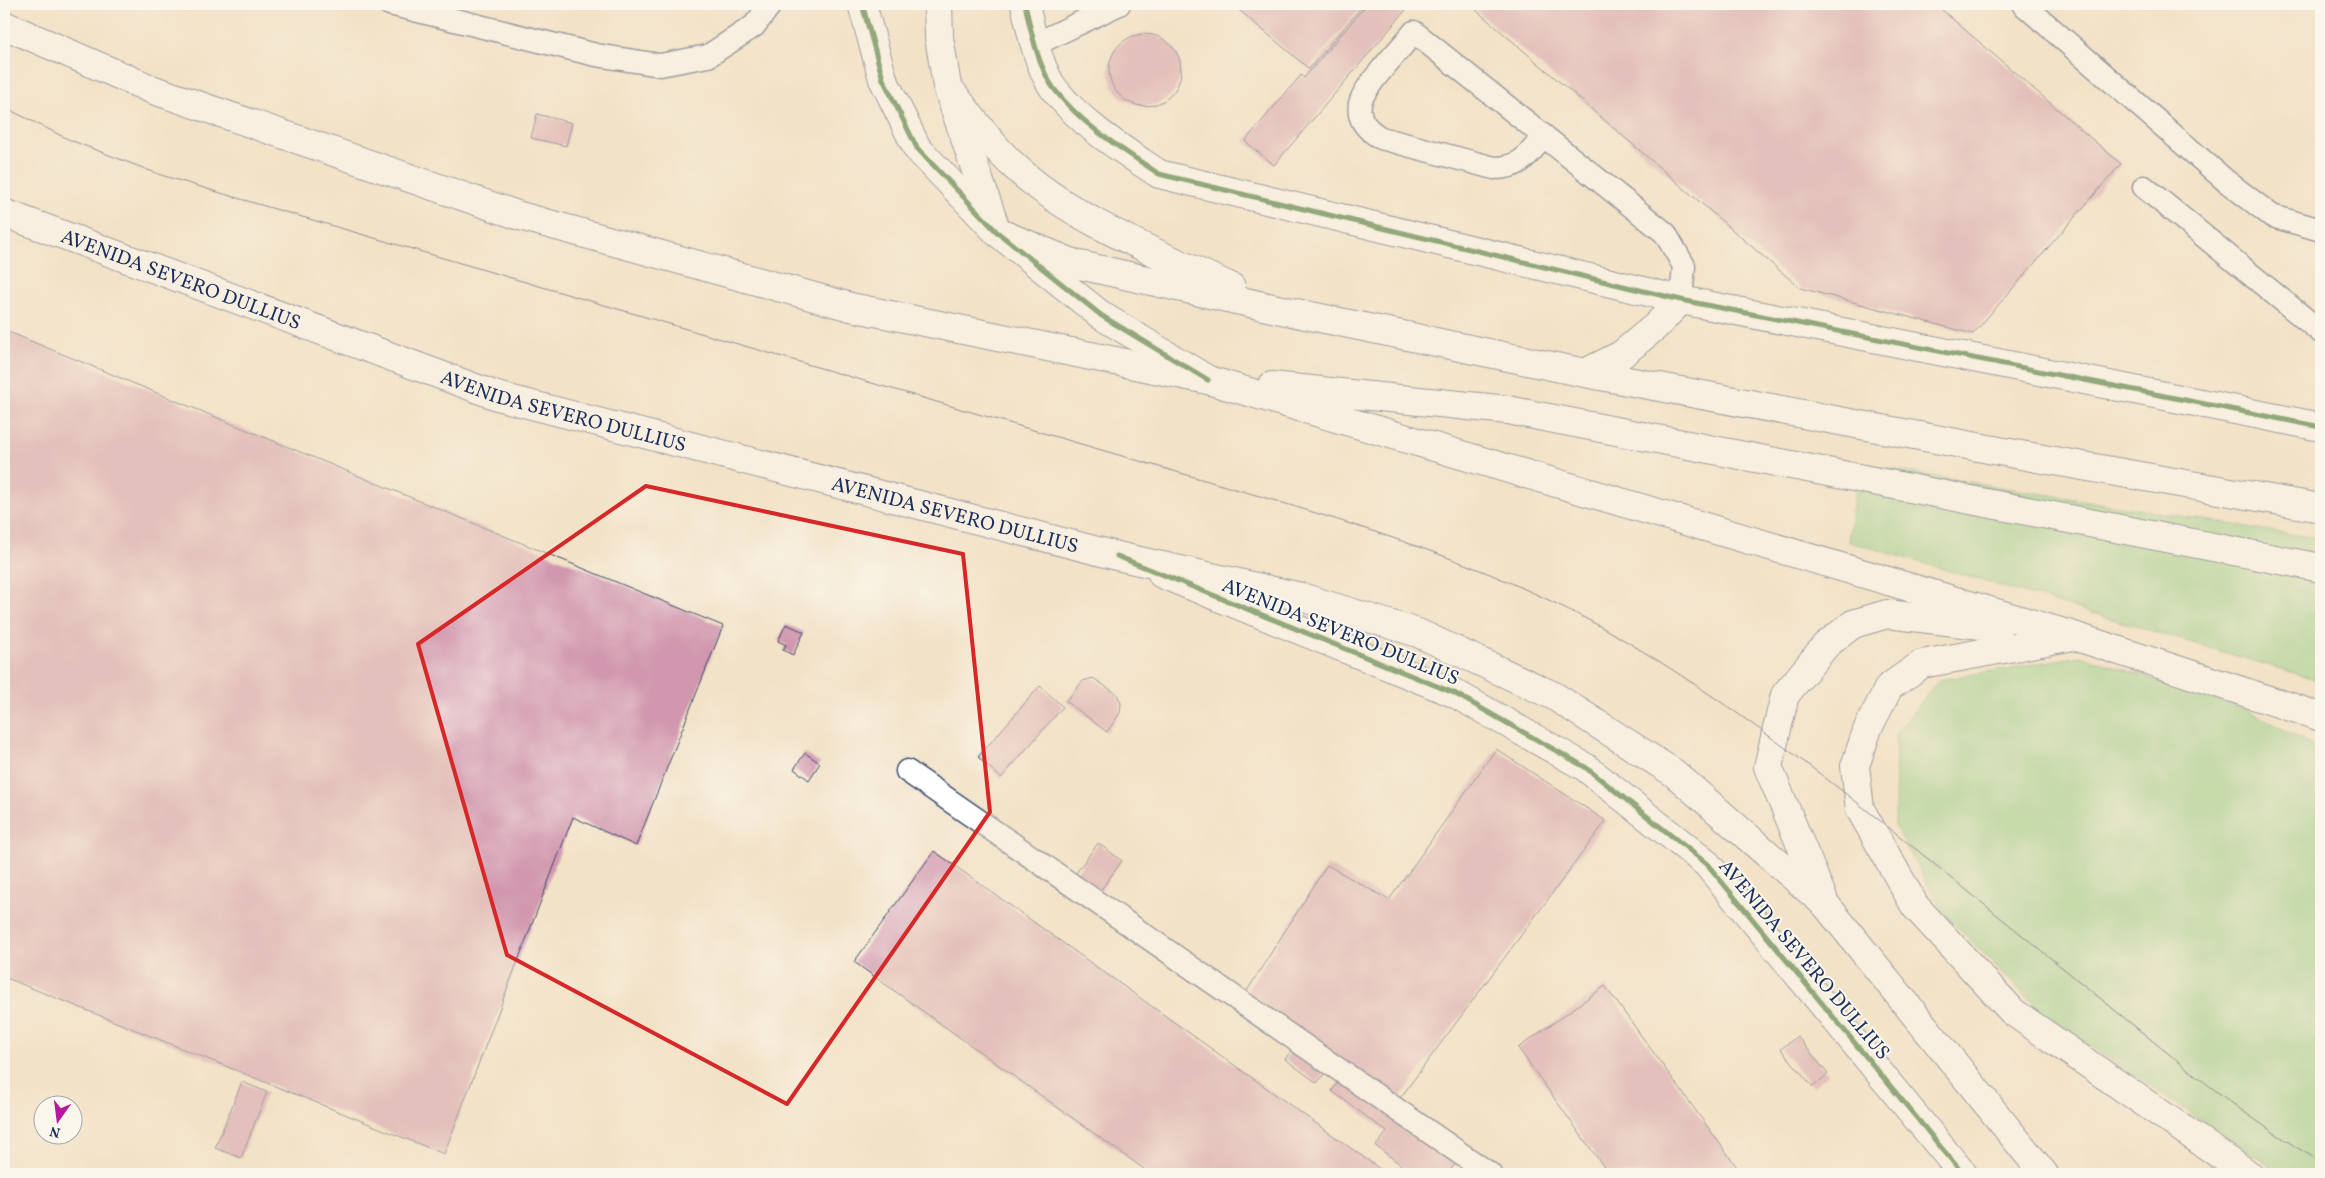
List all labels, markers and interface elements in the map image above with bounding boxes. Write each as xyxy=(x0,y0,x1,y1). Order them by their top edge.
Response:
street label: AVENIDA SEVERO DULLIUS xyxy=(57,223,304,338)
street label: AVENIDA SEVERO DULLIUS xyxy=(436,364,689,460)
street label: AVENIDA SEVERO DULLIUS xyxy=(828,471,1081,561)
street label: AVENIDA SEVERO DULLIUS xyxy=(1217,572,1463,693)
street label: AVENIDA SEVERO DULLIUS xyxy=(1711,854,1896,1067)
north arrow xyxy=(32,1096,82,1146)
text: N xyxy=(48,1121,62,1142)

